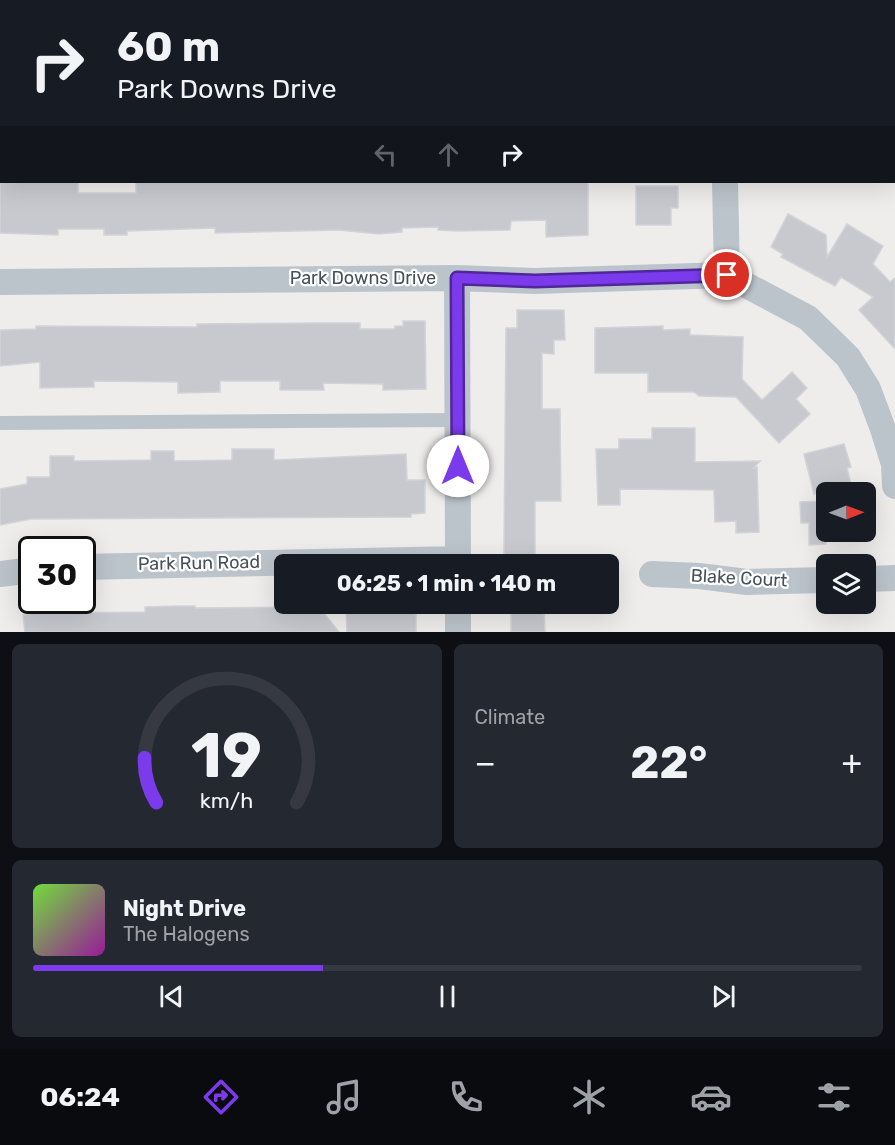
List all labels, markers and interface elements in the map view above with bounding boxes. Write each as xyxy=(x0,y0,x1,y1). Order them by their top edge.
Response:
text: 60 m xyxy=(117,22,220,72)
icon: right xyxy=(18,24,96,102)
text: Park Downs Drive xyxy=(117,73,337,105)
icon: left xyxy=(369,138,402,171)
icon: ahead xyxy=(432,138,465,171)
icon: right xyxy=(495,138,528,171)
pin xyxy=(701,249,752,300)
icon: arrive xyxy=(710,258,743,291)
street label: Park Downs Drive xyxy=(290,267,436,289)
position arrow xyxy=(426,434,490,498)
north arrow xyxy=(816,482,876,542)
map controls xyxy=(816,482,876,614)
speed limit sign: 30 xyxy=(18,536,96,614)
street label: Park Run Road xyxy=(138,551,260,575)
button: layers xyxy=(816,554,876,614)
street label: Blake Court xyxy=(690,564,788,592)
text: 06:25 · 1 min · 140 m xyxy=(337,570,556,597)
text: Climate xyxy=(475,705,545,729)
text: 19 xyxy=(191,719,262,793)
text: 22° xyxy=(630,736,707,789)
text: − xyxy=(475,743,496,782)
text: + xyxy=(841,743,862,782)
text: km/h xyxy=(200,788,254,813)
text: Night Drive xyxy=(123,895,246,922)
text: The Halogens xyxy=(123,922,250,946)
icon: previous xyxy=(155,980,188,1013)
icon: pause xyxy=(431,980,464,1013)
icon: next xyxy=(707,980,740,1013)
icon: directions xyxy=(200,1076,242,1118)
icon: music xyxy=(323,1076,365,1118)
icon: phone xyxy=(445,1076,487,1118)
icon: climate xyxy=(568,1076,610,1118)
icon: car xyxy=(690,1076,732,1118)
icon: filters xyxy=(813,1076,855,1118)
text: 06:24 xyxy=(40,1081,120,1113)

